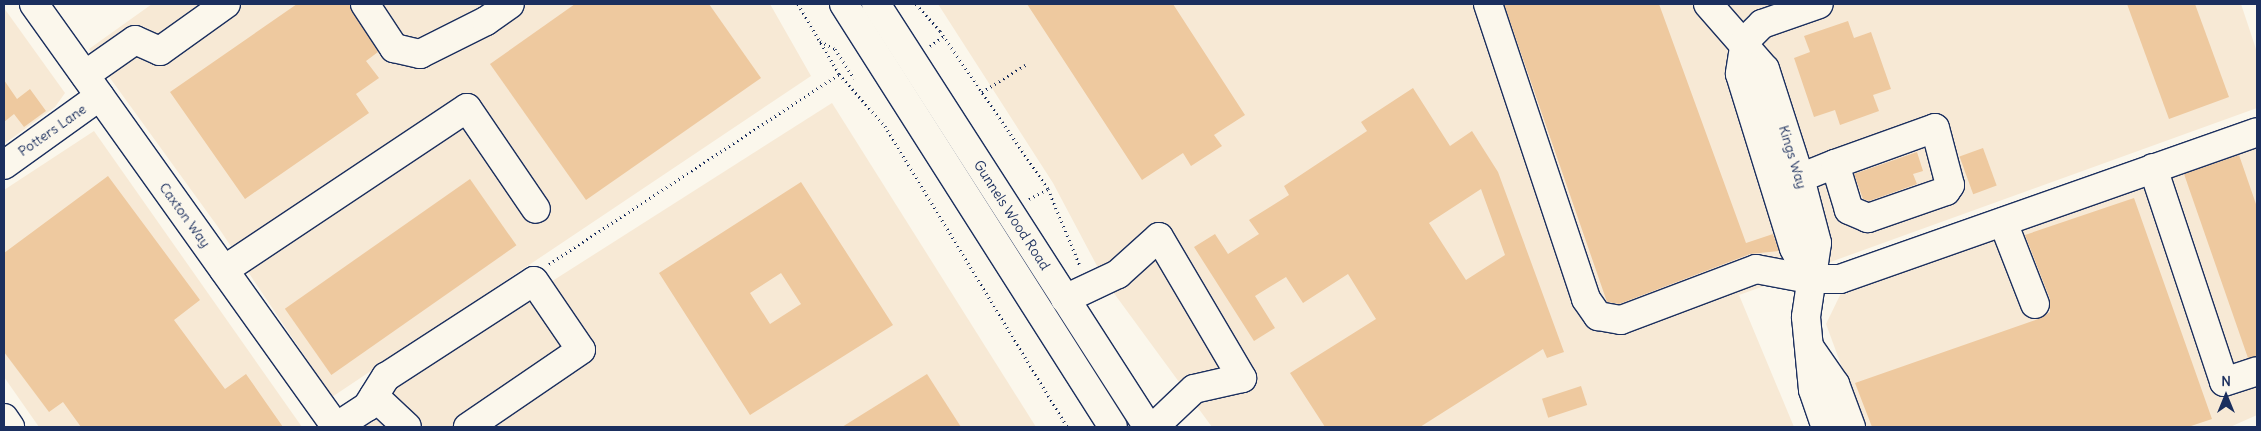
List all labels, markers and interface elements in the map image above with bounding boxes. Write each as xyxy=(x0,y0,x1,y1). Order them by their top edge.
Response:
street label: Potters Lane xyxy=(15,100,89,160)
street label: Kings Way xyxy=(1775,123,1811,191)
street label: Gunnels Wood Road xyxy=(970,157,1054,273)
street label: Caxton Way xyxy=(156,179,214,251)
north arrow xyxy=(2201,371,2251,421)
text: N xyxy=(2221,372,2231,390)

